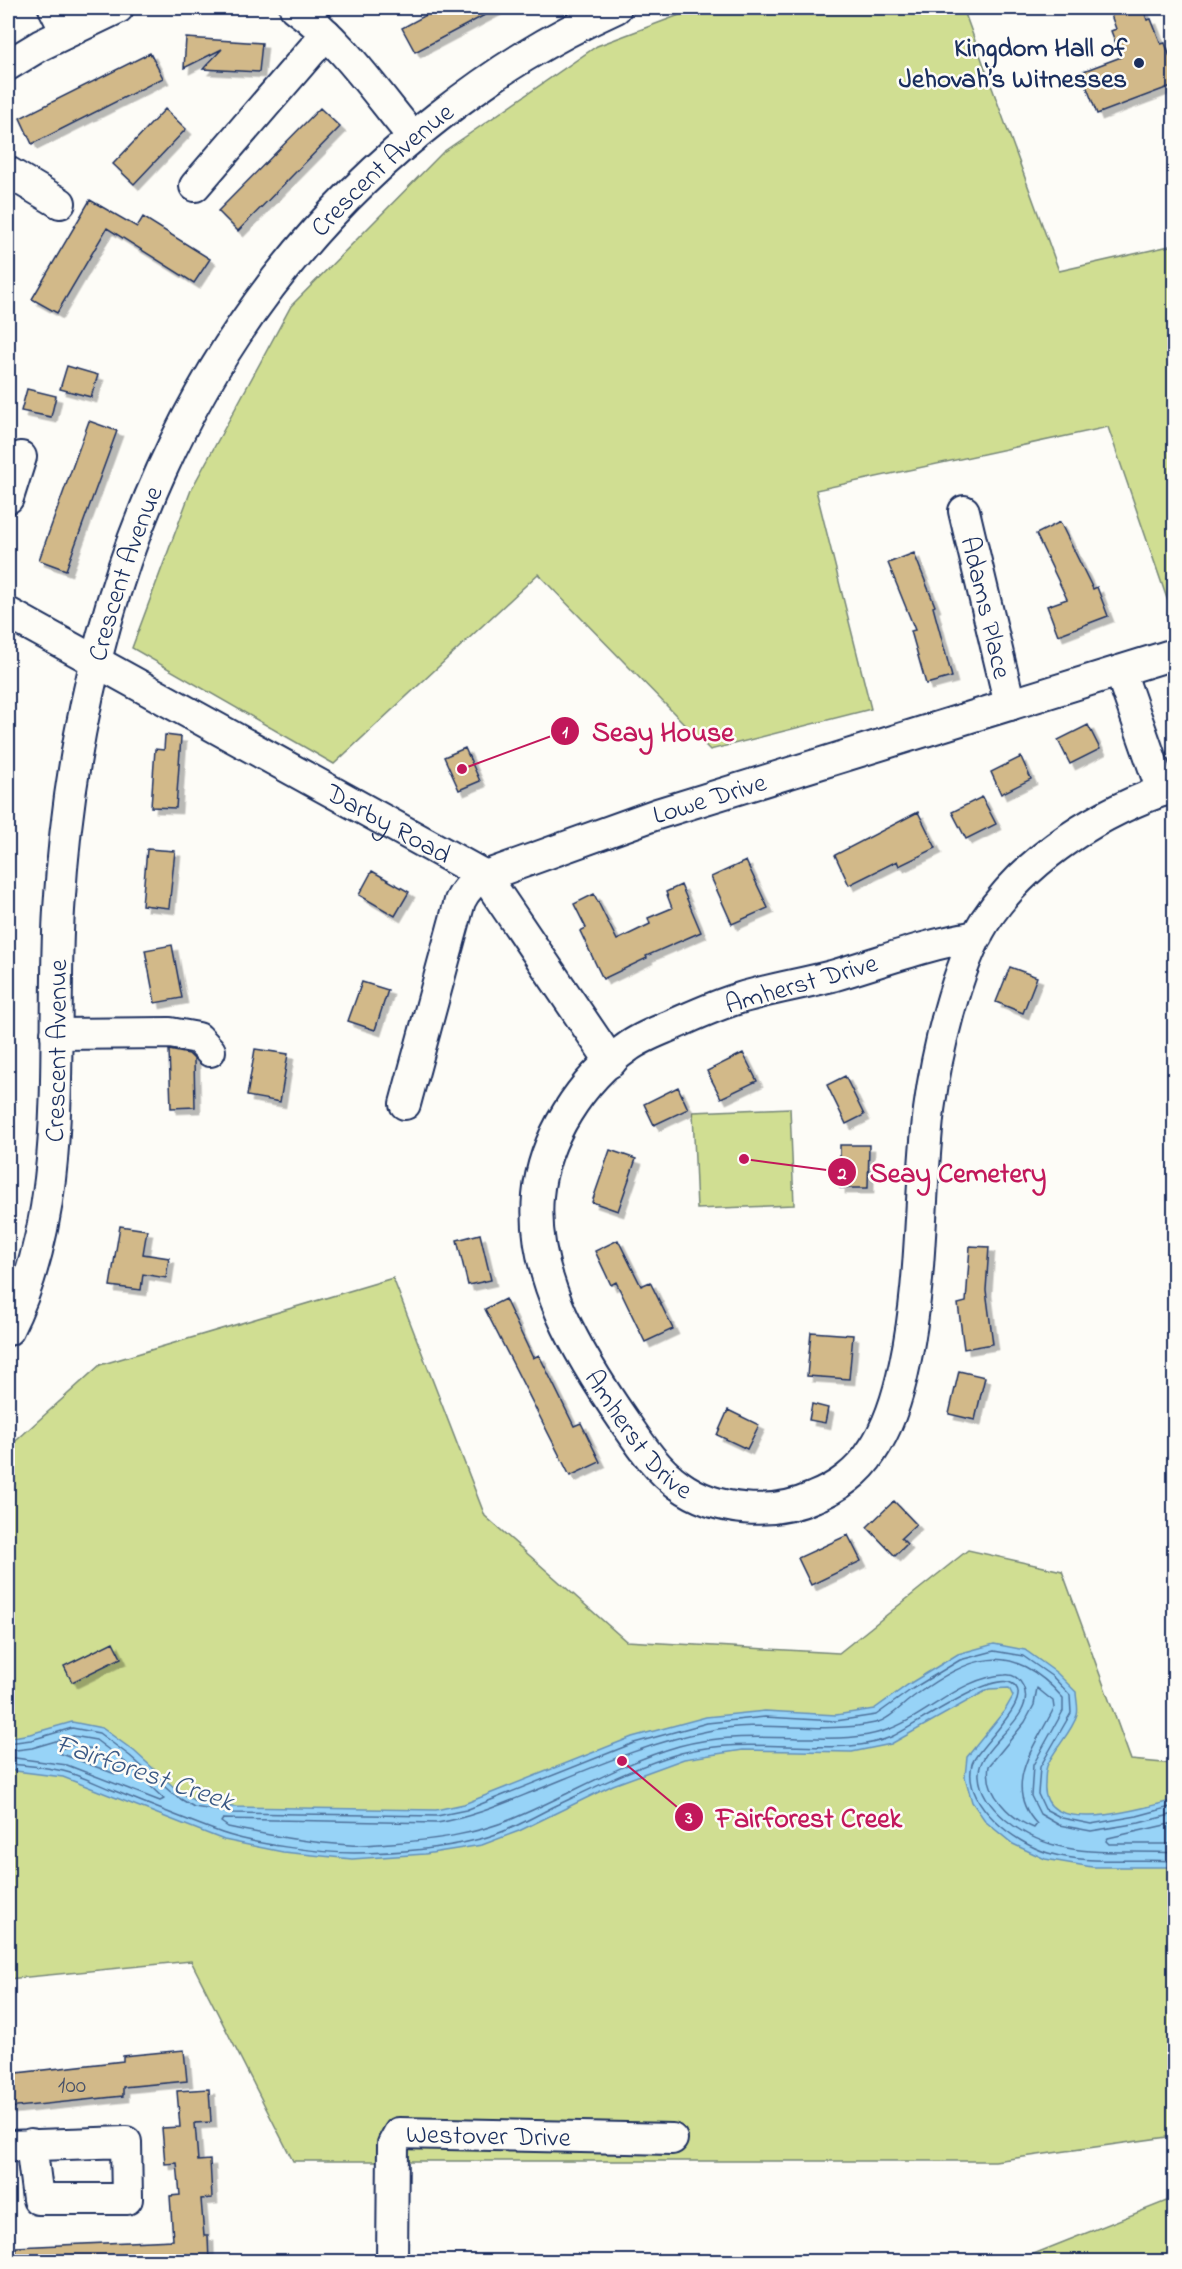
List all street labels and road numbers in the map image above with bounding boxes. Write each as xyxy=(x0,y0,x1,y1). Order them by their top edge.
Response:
street label: Crescent Avenue xyxy=(302,94,464,247)
street label: Crescent Avenue xyxy=(80,480,175,666)
street label: Adams Place xyxy=(949,533,1020,684)
street label: Lowe Drive xyxy=(648,764,773,836)
street label: Darby Road xyxy=(317,774,457,876)
street label: Amherst Drive xyxy=(721,945,883,1026)
street label: Crescent Avenue xyxy=(36,958,79,1144)
street label: Amherst Drive xyxy=(573,1363,700,1511)
street label: Westover Drive xyxy=(406,2116,572,2159)

